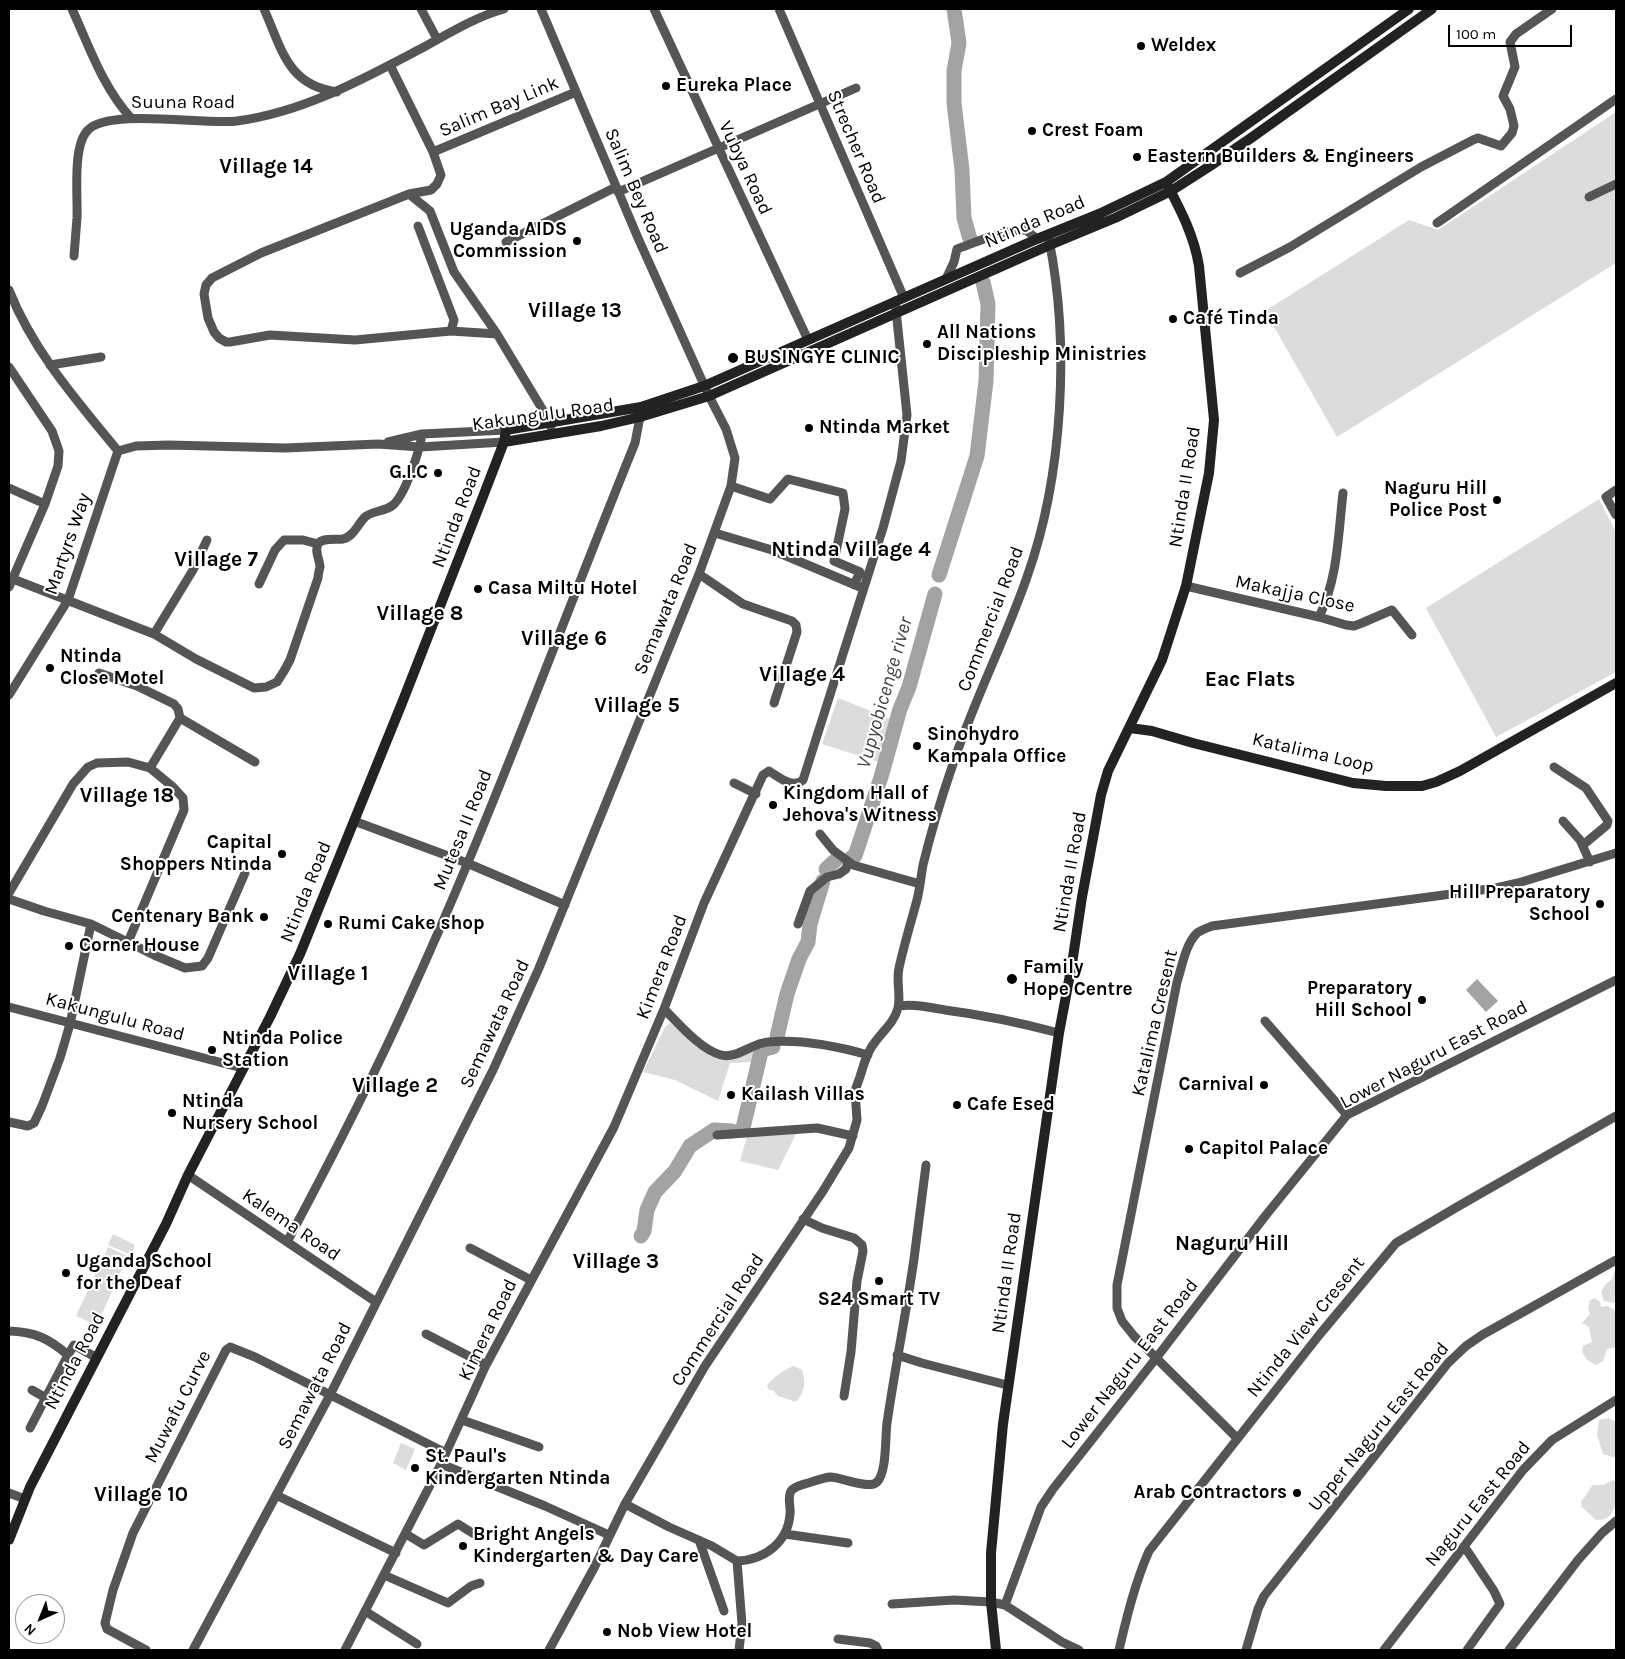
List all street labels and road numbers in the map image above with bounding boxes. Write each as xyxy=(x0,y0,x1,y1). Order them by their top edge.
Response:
street label: Salim Bay Link xyxy=(436,72,562,142)
street label: Strecher Road xyxy=(822,87,890,207)
street label: Suuna Road xyxy=(131,92,235,114)
street label: Vubya Road xyxy=(713,117,777,219)
street label: Salim Bey Road xyxy=(599,125,673,257)
street label: Ntinda Road xyxy=(981,191,1089,253)
street label: Kakungulu Road xyxy=(471,394,615,436)
street label: Ntinda II Road xyxy=(1164,425,1206,549)
street label: Ntinda Road xyxy=(427,463,487,571)
street label: Martyrs Way xyxy=(40,490,96,598)
street label: Semawata Road xyxy=(629,540,703,678)
street label: Commercial Road xyxy=(953,543,1029,695)
street label: Makajja Close xyxy=(1233,570,1357,618)
street label: Katalima Loop xyxy=(1250,728,1376,778)
street label: Mutesa II Road xyxy=(428,766,498,894)
street label: Ntinda II Road xyxy=(1048,810,1092,934)
street label: Ntinda Road xyxy=(275,838,337,946)
street label: Kimera Road xyxy=(632,911,692,1023)
street label: Katalima Cresent xyxy=(1127,947,1183,1099)
street label: Semawata Road xyxy=(455,956,535,1092)
street label: Kakungulu Road xyxy=(43,987,187,1047)
street label: Lower Naguru East Road xyxy=(1336,996,1532,1114)
street label: Kalema Road xyxy=(238,1184,344,1266)
street label: Ntinda II Road xyxy=(987,1211,1027,1335)
street label: Commercial Road xyxy=(667,1249,769,1391)
street label: Ntinda View Cresent xyxy=(1242,1252,1370,1402)
street label: Kimera Road xyxy=(454,1275,522,1385)
street label: Lower Naguru East Road xyxy=(1057,1275,1203,1453)
street label: Ntinda Road xyxy=(40,1308,110,1414)
street label: Semawata Road xyxy=(273,1319,357,1453)
street label: Upper Naguru East Road xyxy=(1304,1338,1454,1516)
street label: Muwafu Curve xyxy=(140,1347,216,1467)
street label: Naguru East Road xyxy=(1420,1437,1536,1571)

